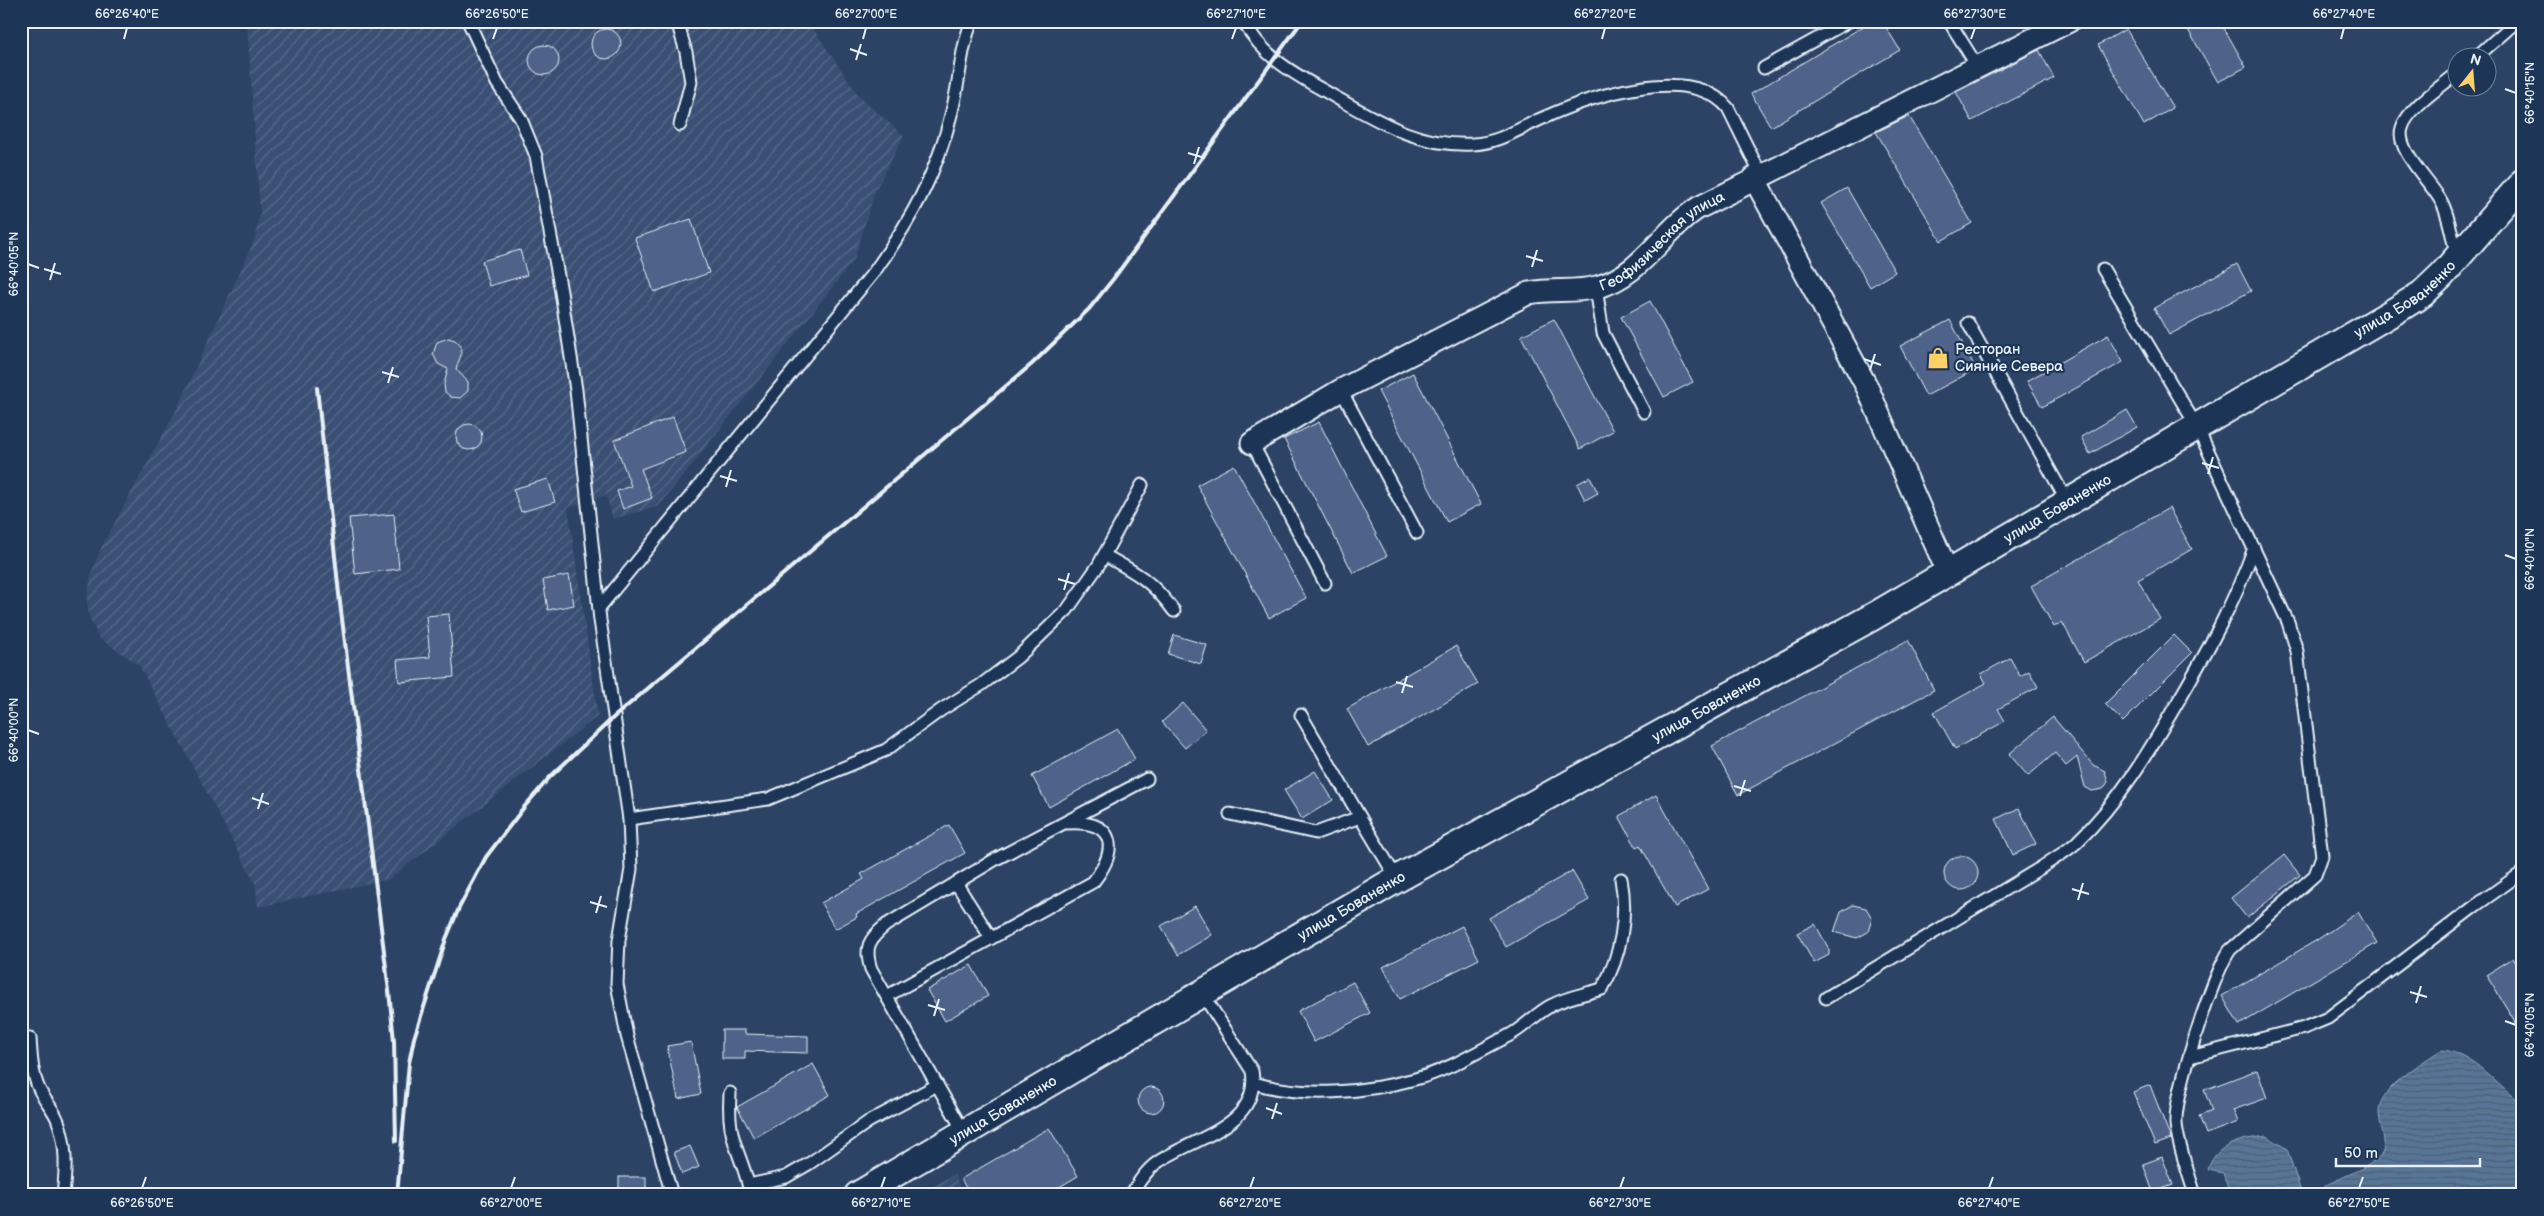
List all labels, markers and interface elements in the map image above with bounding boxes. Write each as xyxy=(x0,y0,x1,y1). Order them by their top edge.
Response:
text: 66°26'40"E xyxy=(95,7,159,22)
text: 66°26'50"E xyxy=(465,7,529,22)
text: 66°27'00"E xyxy=(835,7,897,22)
text: 66°27'10"E xyxy=(1206,7,1266,22)
text: 66°27'20"E xyxy=(1574,7,1636,22)
text: 66°27'30"E xyxy=(1944,7,2006,22)
text: 66°27'40"E xyxy=(2313,7,2375,22)
north arrow xyxy=(2446,48,2496,98)
text: N xyxy=(2468,50,2483,70)
text: 66°40'15"N xyxy=(2523,62,2538,124)
street label: Геофизическая улица xyxy=(1597,187,1728,295)
text: 66°40'05"N xyxy=(7,232,22,296)
street label: улица Бованенко xyxy=(2350,257,2460,342)
place label: Ресторан Сияние Севера xyxy=(1955,340,2063,376)
shop icon: Ресторан Сияние Севера xyxy=(1925,345,1951,371)
street label: улица Бованенко xyxy=(2000,470,2115,547)
text: 66°40'10"N xyxy=(2523,528,2538,590)
street label: улица Бованенко xyxy=(1648,671,1764,746)
text: 66°40'00"N xyxy=(7,698,22,762)
street label: улица Бованенко xyxy=(1294,867,1409,945)
text: 66°40'05"N xyxy=(2523,993,2538,1057)
street label: улица Бованенко xyxy=(946,1071,1060,1149)
scale bar xyxy=(2336,1136,2480,1168)
text: 50 m xyxy=(2344,1144,2378,1163)
text: 66°26'50"E xyxy=(110,1196,174,1211)
text: 66°27'00"E xyxy=(480,1196,542,1211)
text: 66°27'10"E xyxy=(851,1196,911,1211)
text: 66°27'20"E xyxy=(1219,1196,1281,1211)
text: 66°27'30"E xyxy=(1589,1196,1651,1211)
text: 66°27'40"E xyxy=(1958,1196,2020,1211)
text: 66°27'50"E xyxy=(2328,1196,2390,1211)

